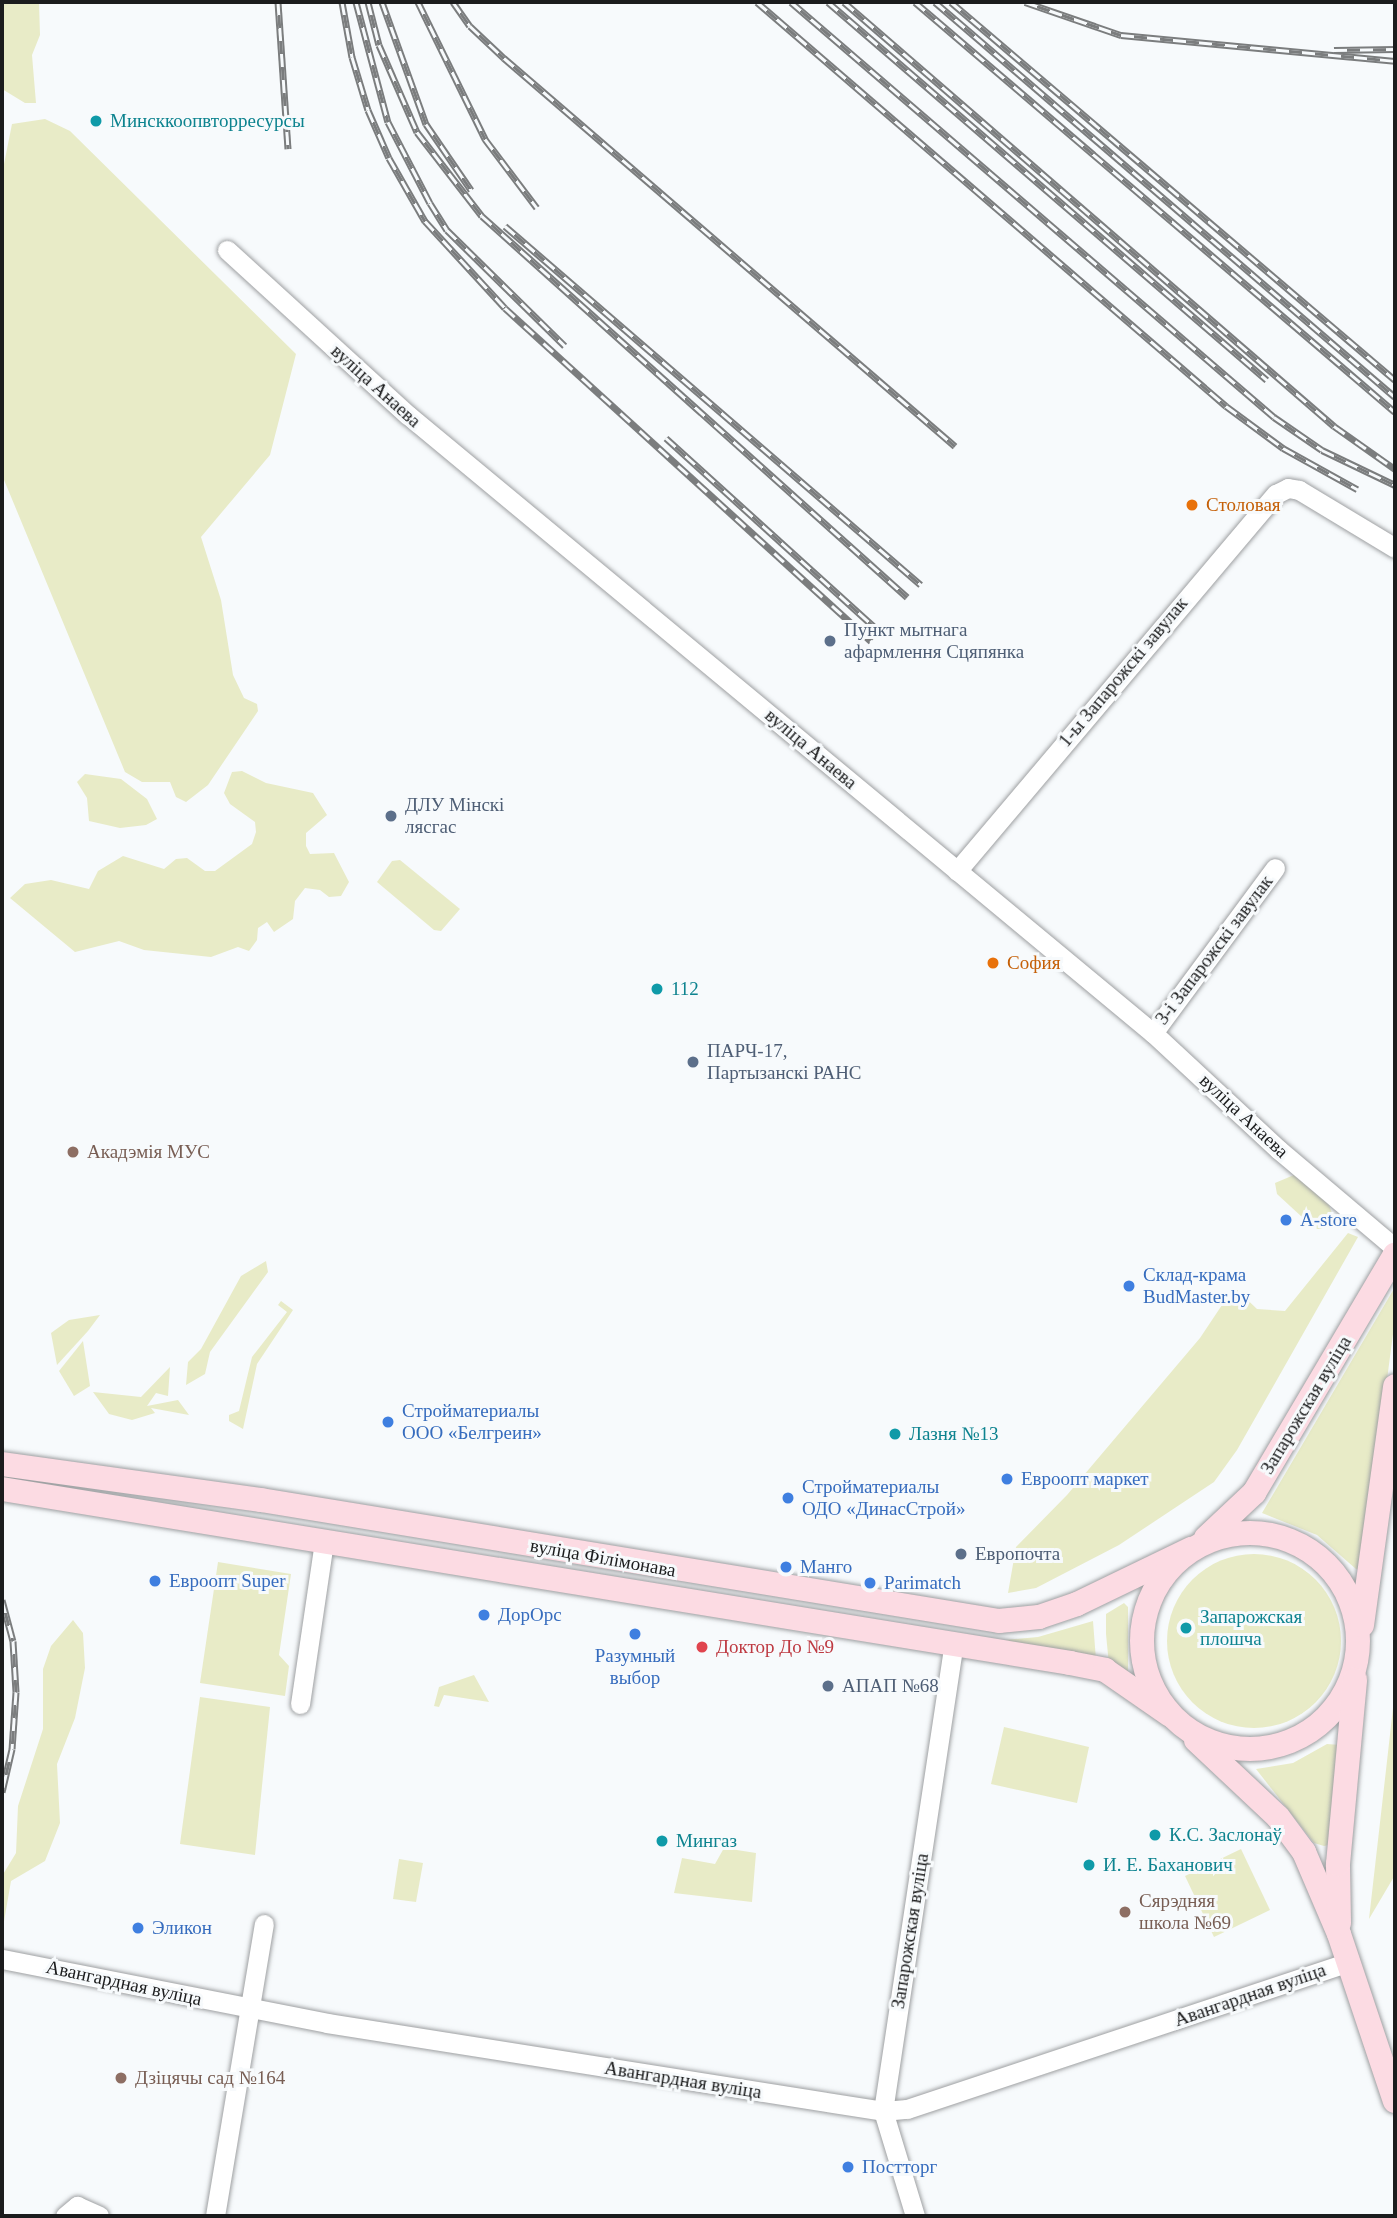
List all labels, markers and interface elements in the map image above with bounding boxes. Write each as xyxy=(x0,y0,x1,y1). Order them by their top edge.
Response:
place label: Минсккоопвторресурсы xyxy=(110,110,305,132)
marker: Минсккоопвторресурсы xyxy=(88,113,104,129)
street label: вуліца Анаева xyxy=(326,340,426,432)
place label: Столовая xyxy=(1206,494,1281,516)
marker: Столовая xyxy=(1184,497,1200,513)
street label: 1-ы Запарожскі завулак xyxy=(1054,592,1192,752)
place label: Пункт мытнага афармлення Сцяпянка xyxy=(844,619,1024,663)
marker: Пункт мытнага афармлення Сцяпянка xyxy=(822,633,838,649)
street label: вуліца Анаева xyxy=(760,704,862,794)
place label: ДЛУ Мінскі лясгас xyxy=(405,794,504,838)
marker: ДЛУ Мінскі лясгас xyxy=(383,808,399,824)
street label: 3-і Запарожскі завулак xyxy=(1150,871,1278,1029)
place label: София xyxy=(1007,952,1060,974)
marker: София xyxy=(985,955,1001,971)
place label: 112 xyxy=(671,978,699,1000)
marker: 112 xyxy=(649,981,665,997)
place label: ПАРЧ-17, Партызанскі РАНС xyxy=(707,1040,862,1084)
marker: ПАРЧ-17, Партызанскі РАНС xyxy=(685,1054,701,1070)
street label: вуліца Анаева xyxy=(1195,1069,1293,1163)
place label: Акадэмія МУС xyxy=(87,1141,210,1163)
marker: Акадэмія МУС xyxy=(65,1144,81,1160)
place label: А-store xyxy=(1300,1209,1357,1231)
marker: А-store xyxy=(1278,1212,1294,1228)
place label: Склад-крама BudMaster.by xyxy=(1143,1264,1250,1308)
marker: Склад-крама BudMaster.by xyxy=(1121,1278,1137,1294)
street label: Запарожская вуліца xyxy=(1256,1332,1356,1478)
place label: Стройматериалы ООО «Белгреин» xyxy=(402,1400,542,1444)
marker: Стройматериалы ООО «Белгреин» xyxy=(380,1414,396,1430)
place label: Лазня №13 xyxy=(909,1423,999,1445)
marker: Лазня №13 xyxy=(887,1426,903,1442)
place label: Евроопт маркет xyxy=(1021,1468,1149,1490)
marker: Евроопт маркет xyxy=(999,1471,1015,1487)
place label: Стройматериалы ОДО «ДинасСтрой» xyxy=(802,1476,965,1520)
marker: Стройматериалы ОДО «ДинасСтрой» xyxy=(780,1490,796,1506)
street label: вуліца Філімонава xyxy=(528,1534,678,1582)
place label: Европочта xyxy=(975,1543,1060,1565)
marker: Европочта xyxy=(953,1546,969,1562)
place label: Манго xyxy=(800,1556,852,1578)
marker: Манго xyxy=(778,1559,794,1575)
place label: Евроопт Super xyxy=(169,1570,286,1592)
place label: Parimatch xyxy=(884,1572,961,1594)
marker: Евроопт Super xyxy=(147,1573,163,1589)
marker: Parimatch xyxy=(862,1575,878,1591)
place label: ДорОрс xyxy=(498,1604,562,1626)
place label: Запарожская плошча xyxy=(1200,1606,1302,1650)
marker: ДорОрс xyxy=(476,1607,492,1623)
marker: Запарожская плошча xyxy=(1178,1620,1194,1636)
marker: Разумный выбор xyxy=(627,1626,643,1642)
place label: Доктор До №9 xyxy=(716,1636,834,1658)
marker: Доктор До №9 xyxy=(694,1639,710,1655)
place label: Разумный выбор xyxy=(595,1645,675,1689)
place label: АПАП №68 xyxy=(842,1675,939,1697)
marker: АПАП №68 xyxy=(820,1678,836,1694)
place label: К.С. Заслонаў xyxy=(1169,1824,1282,1846)
marker: К.С. Заслонаў xyxy=(1147,1827,1163,1843)
place label: Мингаз xyxy=(676,1830,737,1852)
marker: Мингаз xyxy=(654,1833,670,1849)
street label: Запарожская вуліца xyxy=(886,1852,934,2010)
place label: И. Е. Баханович xyxy=(1103,1854,1233,1876)
marker: И. Е. Баханович xyxy=(1081,1857,1097,1873)
place label: Сярэдняя школа №69 xyxy=(1139,1890,1231,1934)
marker: Сярэдняя школа №69 xyxy=(1117,1904,1133,1920)
place label: Эликон xyxy=(152,1917,212,1939)
marker: Эликон xyxy=(130,1920,146,1936)
street label: Авангардная вуліца xyxy=(44,1955,204,2011)
street label: Авангардная вуліца xyxy=(1171,1958,1329,2032)
street label: Авангардная вуліца xyxy=(603,2056,763,2104)
place label: Дзіцячы сад №164 xyxy=(135,2067,285,2089)
marker: Дзіцячы сад №164 xyxy=(113,2070,129,2086)
place label: Постторг xyxy=(862,2156,937,2178)
marker: Постторг xyxy=(840,2159,856,2175)

